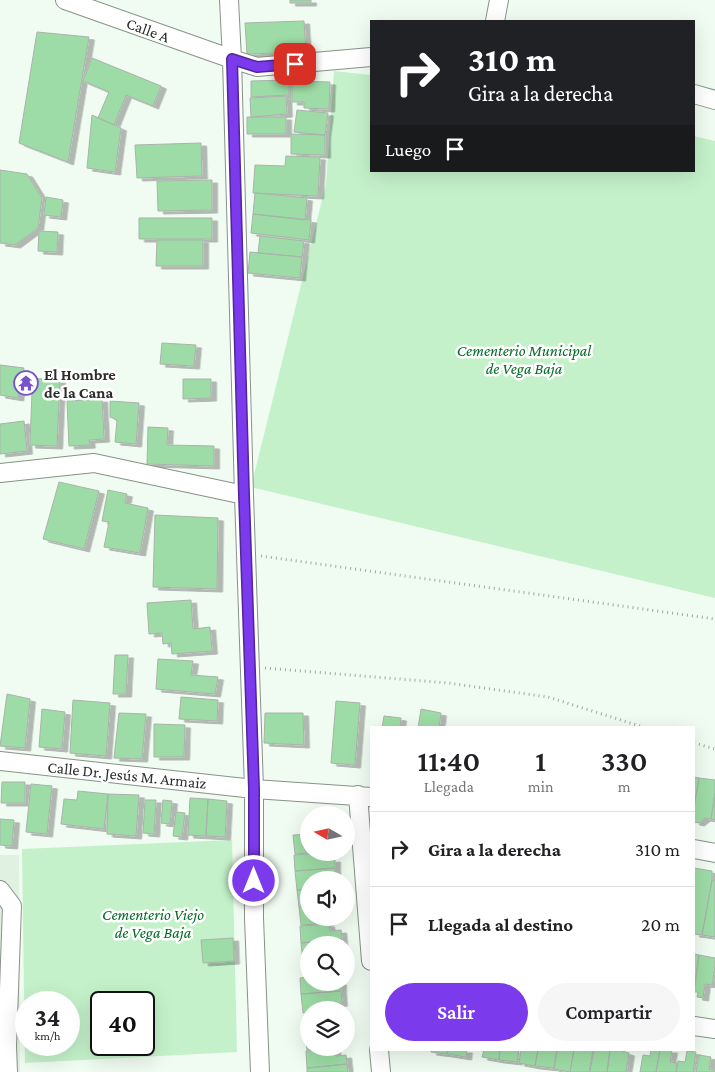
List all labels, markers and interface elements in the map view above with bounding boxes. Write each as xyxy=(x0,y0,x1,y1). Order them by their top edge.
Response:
street label: Calle A xyxy=(124,14,173,46)
icon: right xyxy=(385,40,450,105)
text: 310 m xyxy=(468,40,556,79)
pin xyxy=(274,43,316,85)
icon: arrive xyxy=(281,50,309,78)
text: Gira a la derecha xyxy=(468,81,613,106)
icon: arrive xyxy=(441,135,469,163)
text: Luego xyxy=(385,139,431,160)
park label: Cementerio Municipal de Vega Baja xyxy=(457,342,592,378)
place label: El Hombre de la Cana xyxy=(44,366,116,401)
temple icon: El Hombre de la Cana xyxy=(13,370,39,396)
text: 11:40 xyxy=(418,744,480,777)
text: 1 xyxy=(535,744,546,777)
text: 330 xyxy=(601,744,647,777)
street label: Calle Dr. Jesús M. Armaiz xyxy=(47,758,207,793)
text: Llegada xyxy=(424,778,474,795)
text: min xyxy=(528,778,553,795)
text: m xyxy=(618,778,631,795)
north arrow xyxy=(300,806,355,861)
map controls xyxy=(300,806,355,1056)
icon: right xyxy=(385,835,413,863)
text: Gira a la derecha xyxy=(428,839,561,860)
text: 310 m xyxy=(635,839,680,860)
position arrow xyxy=(227,854,279,906)
button: sound xyxy=(300,871,355,926)
park label: Cementerio Viejo de Vega Baja xyxy=(102,906,204,942)
icon: arrive xyxy=(385,910,413,938)
text: Llegada al destino xyxy=(428,914,573,935)
text: 20 m xyxy=(641,914,680,935)
button: search xyxy=(300,936,355,991)
button: Salir xyxy=(385,983,528,1041)
button: Compartir xyxy=(538,983,680,1041)
speed limit sign: 40 xyxy=(90,991,155,1056)
button: layers xyxy=(300,1001,355,1056)
text: 34 xyxy=(35,1004,60,1031)
text: km/h xyxy=(35,1029,60,1043)

